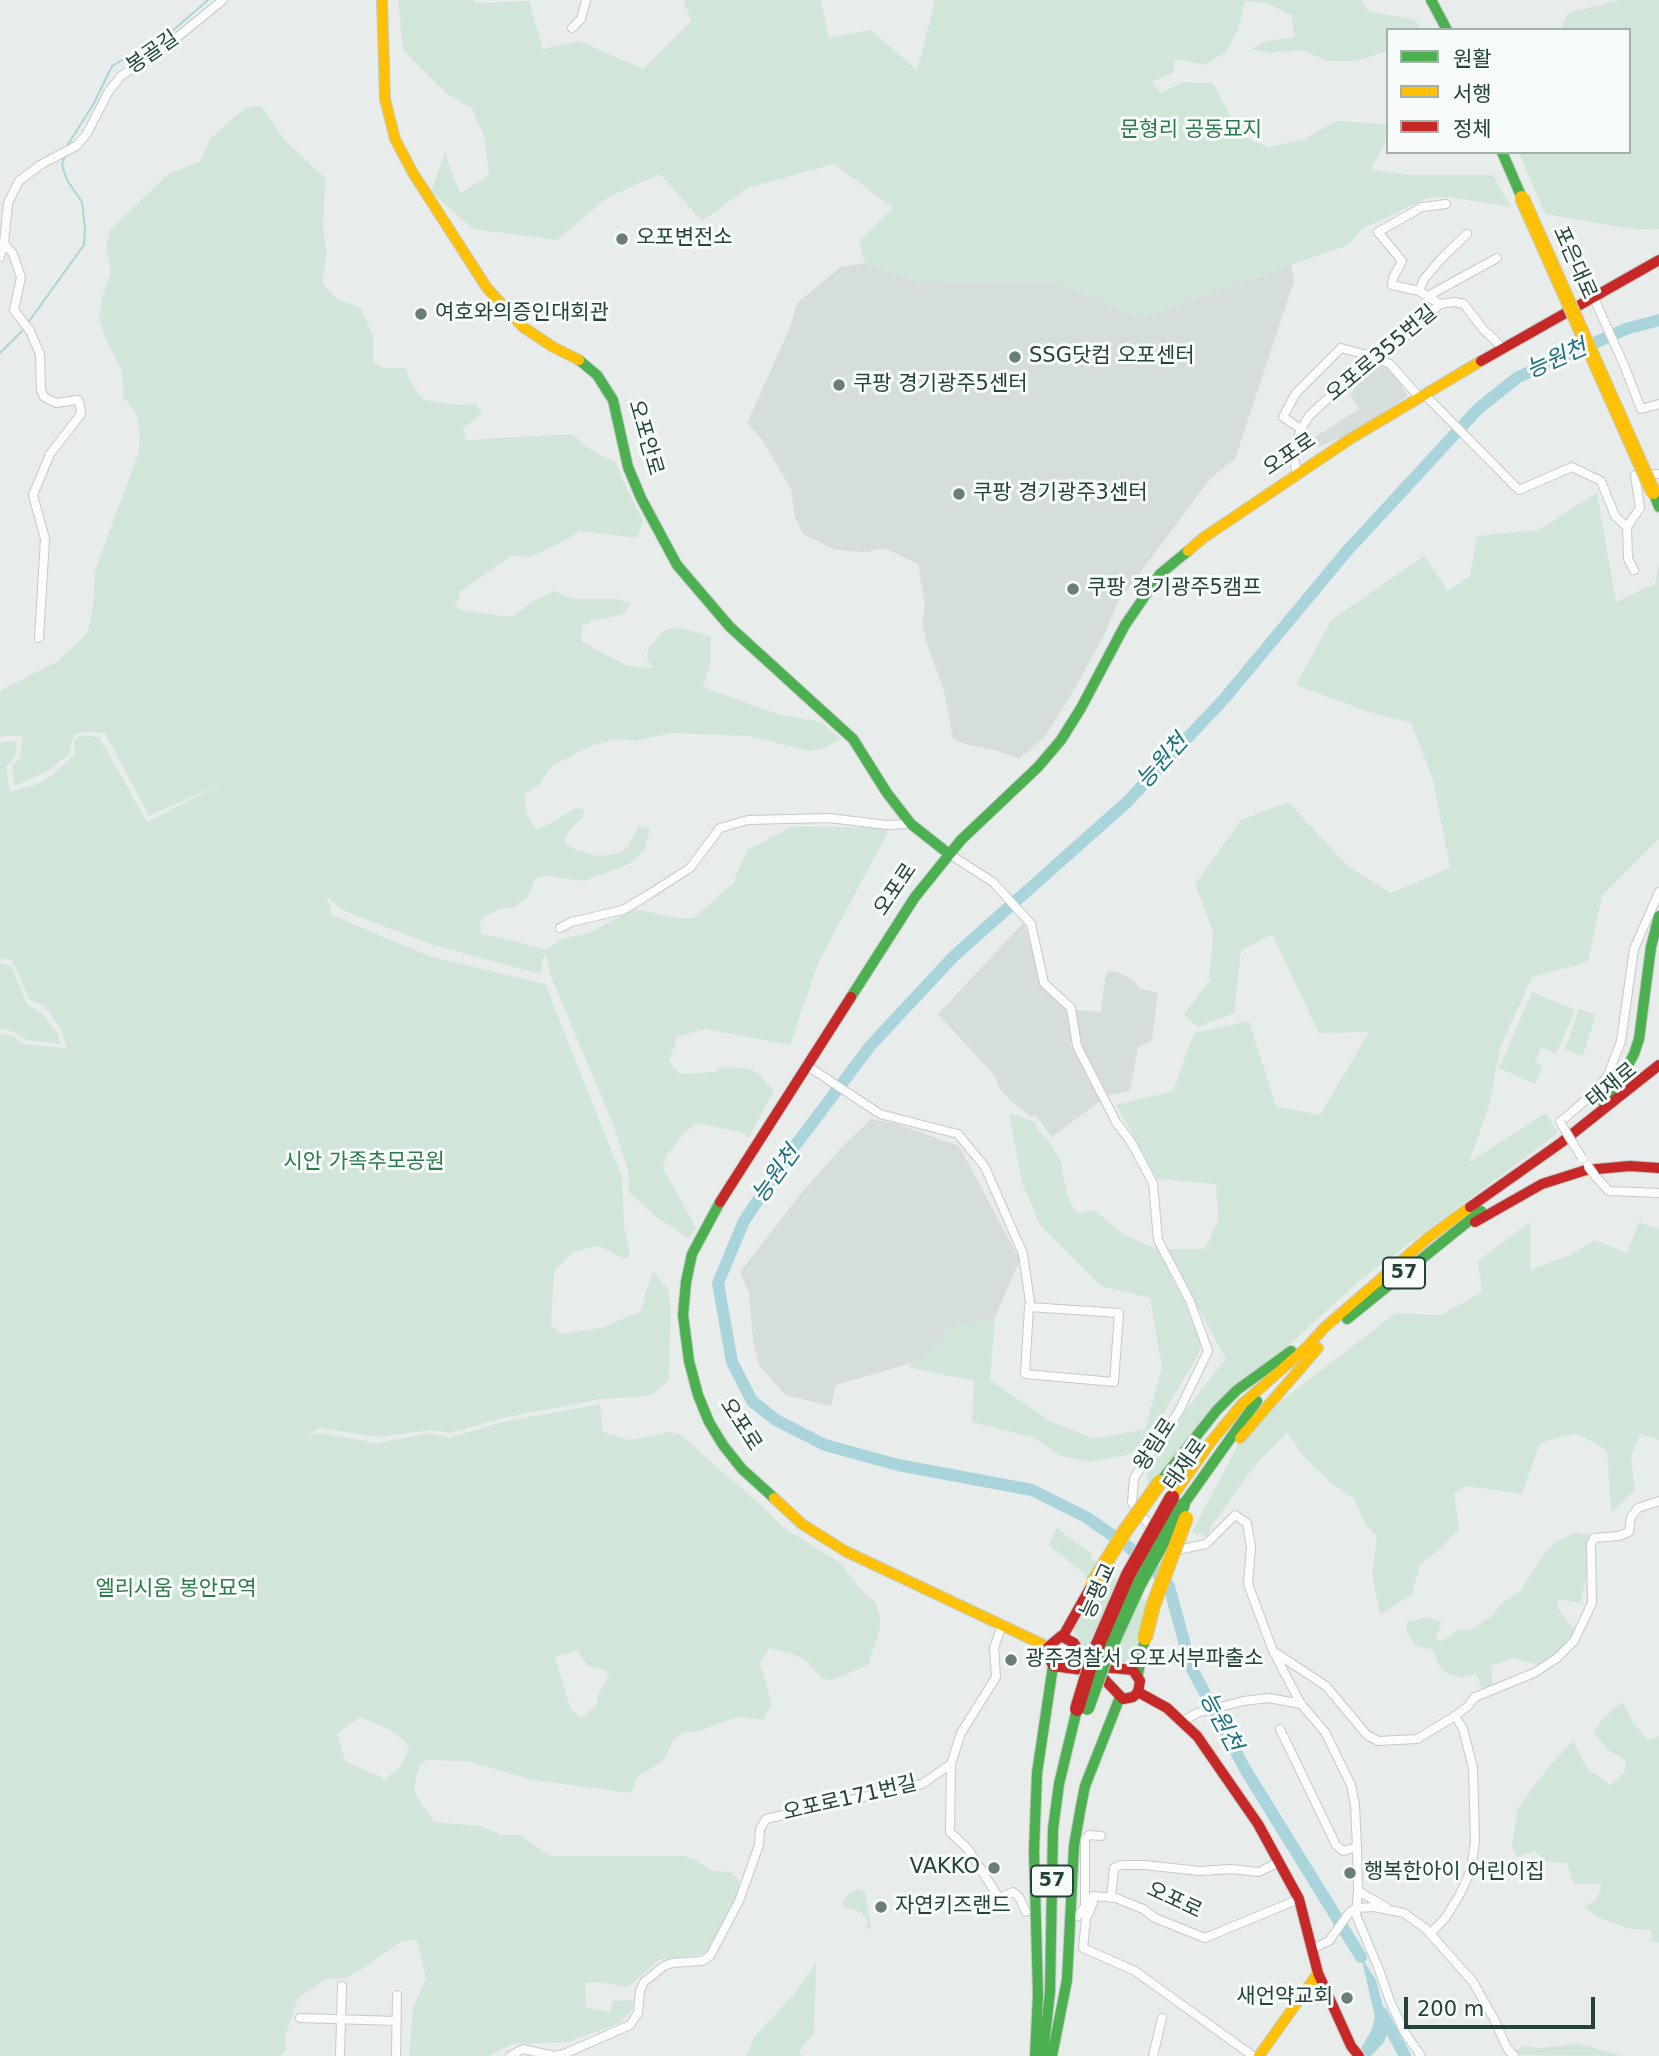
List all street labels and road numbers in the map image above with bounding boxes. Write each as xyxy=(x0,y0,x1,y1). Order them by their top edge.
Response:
street label: 봉골길 xyxy=(122,26,184,80)
street label: 포은대로 xyxy=(1547,223,1601,303)
street label: 오포로355번길 xyxy=(1322,300,1442,408)
street label: 오포안로 xyxy=(622,397,668,479)
street label: 오포로 xyxy=(1259,428,1321,482)
street label: 오포로 xyxy=(869,859,923,921)
street label: 태재로 xyxy=(1582,1058,1642,1114)
road number: 57 xyxy=(1383,1258,1425,1288)
street label: 오포로 xyxy=(714,1394,766,1456)
street label: 왕림로 xyxy=(1130,1414,1182,1476)
street label: 태재로 xyxy=(1159,1434,1213,1496)
street label: 능평교 xyxy=(1076,1559,1122,1623)
street label: 오포로171번길 xyxy=(781,1771,919,1827)
road number: 57 xyxy=(1031,1866,1073,1896)
street label: 오포로 xyxy=(1142,1877,1206,1925)

